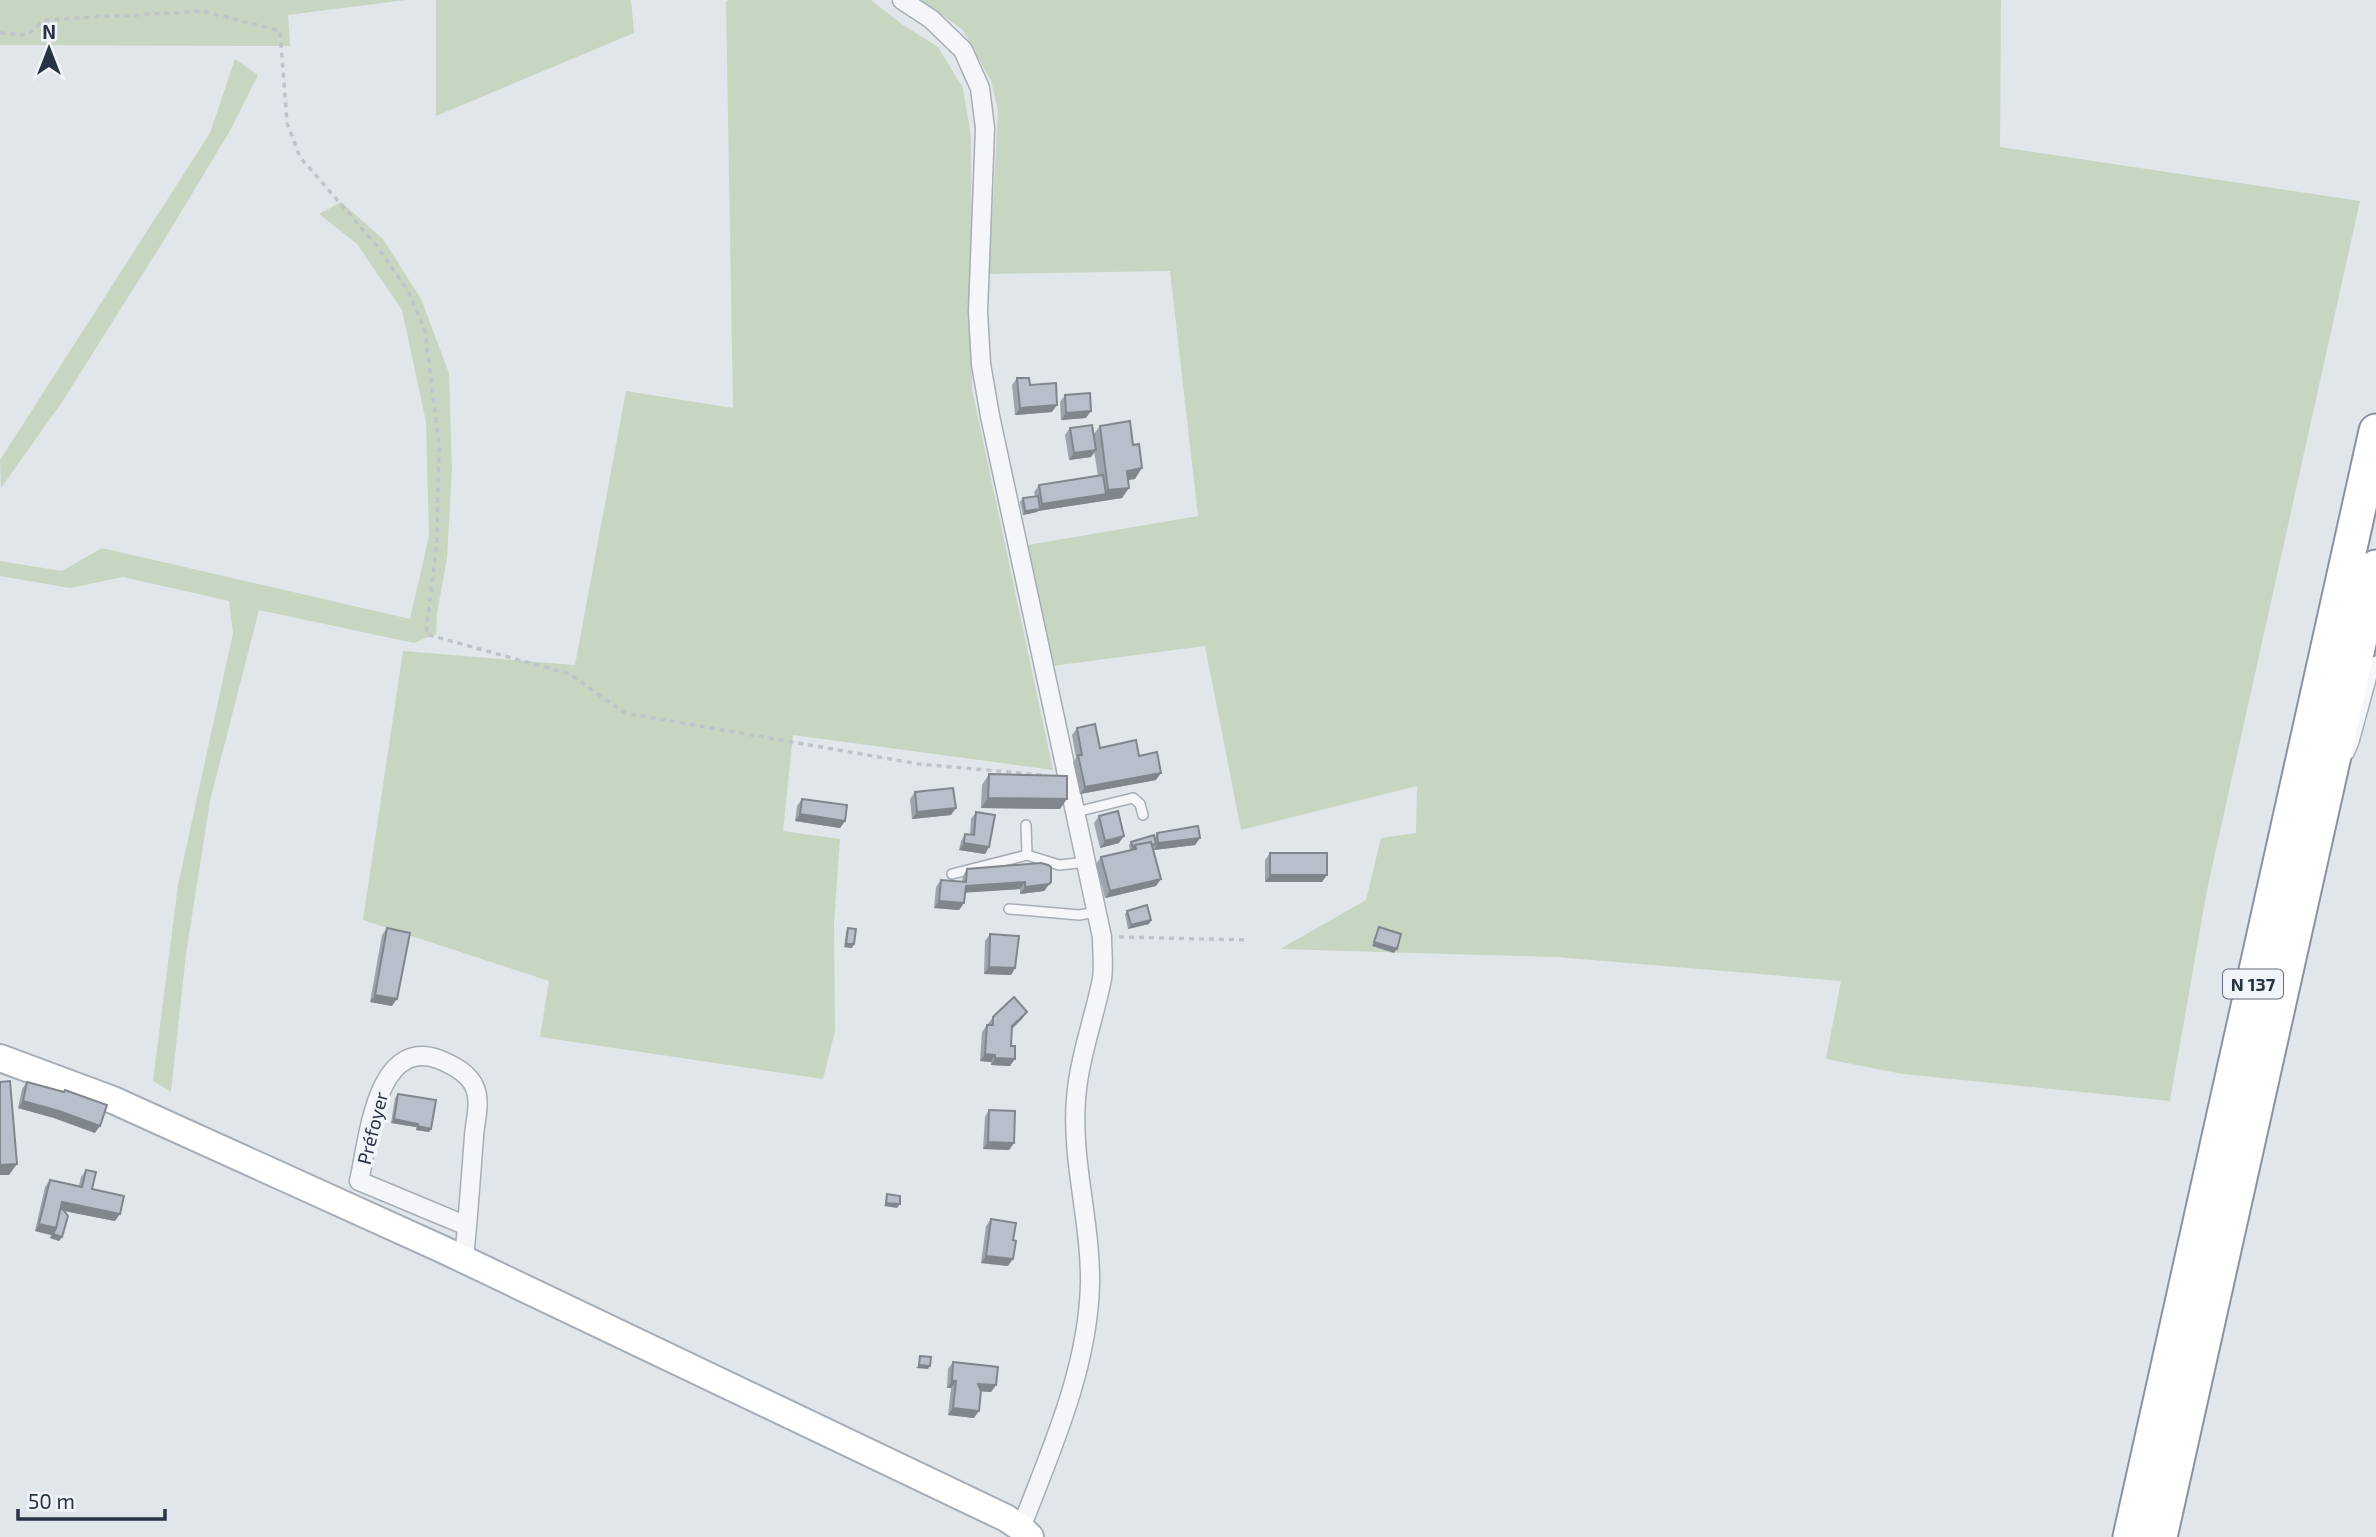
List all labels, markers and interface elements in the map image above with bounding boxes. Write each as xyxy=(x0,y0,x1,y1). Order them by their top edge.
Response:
north arrow xyxy=(14,14,84,84)
text: N xyxy=(42,20,56,43)
road number: N 137 xyxy=(2223,970,2283,999)
street label: Préfoyer xyxy=(352,1089,392,1167)
scale bar xyxy=(18,1478,164,1522)
text: 50 m xyxy=(28,1488,75,1513)

